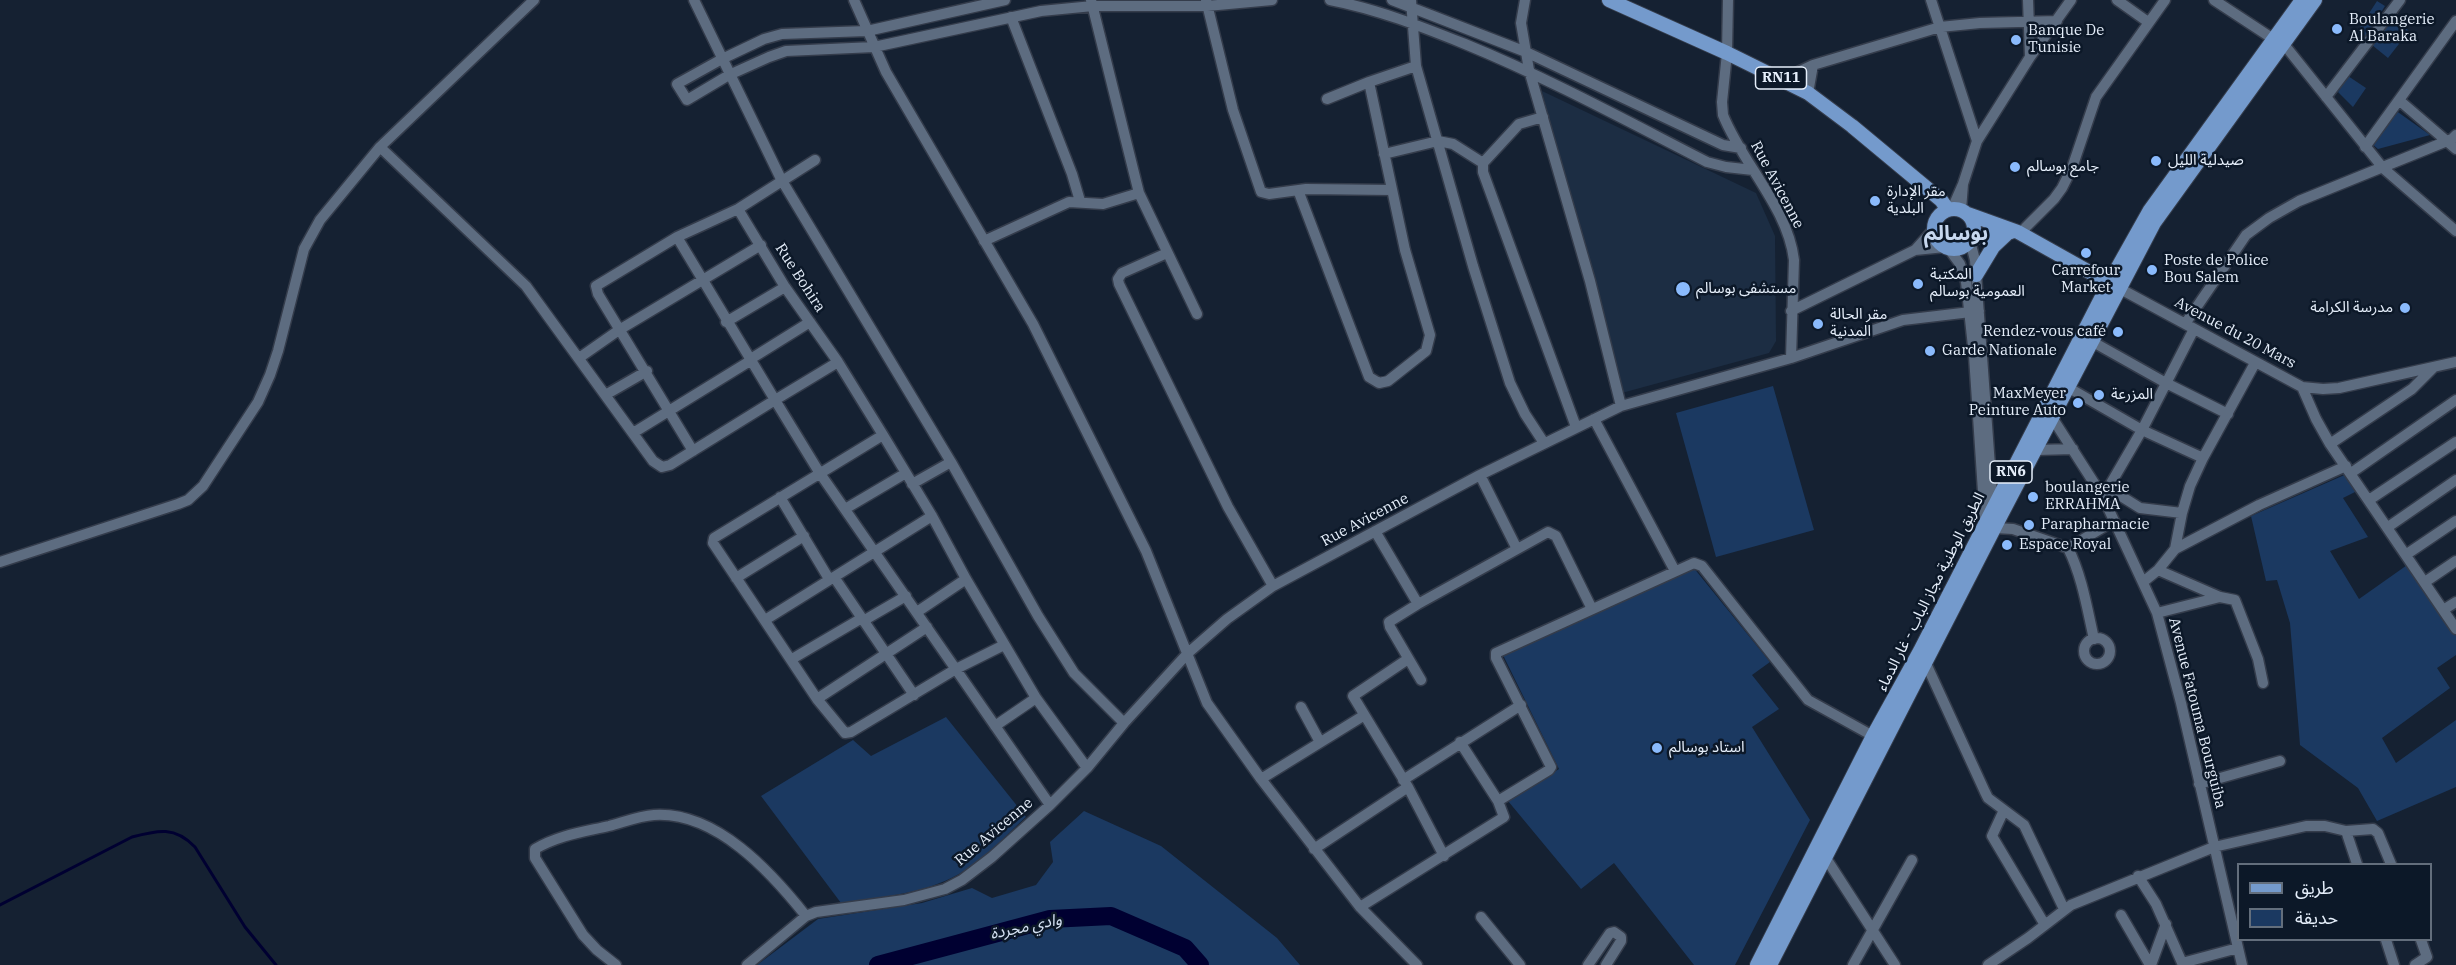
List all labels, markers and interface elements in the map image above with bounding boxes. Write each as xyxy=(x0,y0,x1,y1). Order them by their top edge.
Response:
place label: Boulangerie Al Baraka xyxy=(2349,11,2435,46)
place label: Banque De Tunisie xyxy=(2028,22,2104,57)
marker: Boulangerie Al Baraka xyxy=(2330,22,2344,36)
marker: Banque De Tunisie xyxy=(2009,33,2023,47)
road number: RN11 xyxy=(1756,67,1806,89)
street label: Rue Avicenne xyxy=(1746,138,1808,232)
place label: صيدلية الليل xyxy=(2168,152,2244,170)
marker: صيدلية الليل xyxy=(2149,154,2163,168)
place label: جامع بوسالم xyxy=(2027,158,2099,176)
marker: جامع بوسالم xyxy=(2008,160,2022,174)
place label: مقر الإدارة البلدية xyxy=(1887,183,1946,218)
marker: مقر الإدارة البلدية xyxy=(1868,194,1882,208)
district label: بوسالم xyxy=(1924,221,1988,247)
street label: Rue Bohira xyxy=(771,240,829,316)
marker: Carrefour Market xyxy=(2079,246,2093,260)
place label: Poste de Police Bou Salem xyxy=(2164,252,2269,287)
place label: Carrefour Market xyxy=(2052,262,2120,297)
marker: Poste de Police Bou Salem xyxy=(2145,263,2159,277)
place label: المكتبة العمومية بوسالم xyxy=(1930,266,2025,301)
marker: المكتبة العمومية بوسالم xyxy=(1911,277,1925,291)
marker: مستشفى بوسالم xyxy=(1674,280,1692,298)
place label: مستشفى بوسالم xyxy=(1696,280,1796,298)
street label: Avenue du 20 Mars xyxy=(2171,293,2299,373)
place label: مدرسة الكرامة xyxy=(2310,299,2393,317)
marker: مدرسة الكرامة xyxy=(2398,301,2412,315)
place label: مقر الحالة المدنية xyxy=(1830,306,1887,341)
marker: مقر الحالة المدنية xyxy=(1811,317,1825,331)
place label: Rendez-vous café xyxy=(1983,323,2106,341)
marker: Rendez-vous café xyxy=(2111,325,2125,339)
place label: Garde Nationale xyxy=(1942,342,2057,360)
marker: Garde Nationale xyxy=(1923,344,1937,358)
place label: MaxMeyer Peinture Auto xyxy=(1969,385,2066,420)
place label: المزرعة xyxy=(2111,386,2153,404)
marker: المزرعة xyxy=(2092,388,2106,402)
marker: MaxMeyer Peinture Auto xyxy=(2071,396,2085,410)
road number: RN6 xyxy=(1990,461,2032,483)
place label: boulangerie ERRAHMA xyxy=(2045,479,2130,514)
street label: Rue Avicenne xyxy=(1318,489,1412,551)
street label: الطريق الوطنية مجاز الباب - غار الدماء xyxy=(1873,490,1989,694)
marker: boulangerie ERRAHMA xyxy=(2026,490,2040,504)
place label: Parapharmacie xyxy=(2041,516,2150,534)
marker: Parapharmacie xyxy=(2022,518,2036,532)
place label: Espace Royal xyxy=(2019,536,2111,554)
marker: Espace Royal xyxy=(2000,538,2014,552)
street label: Avenue Fatouma Bourguiba xyxy=(2165,616,2229,810)
place label: استاد بوسالم xyxy=(1669,739,1744,757)
marker: استاد بوسالم xyxy=(1650,741,1664,755)
street label: Rue Avicenne xyxy=(951,794,1037,870)
legend xyxy=(2237,863,2432,941)
text: طريق xyxy=(2295,876,2334,899)
text: حديقة xyxy=(2295,906,2338,929)
water label: وادي مجردة xyxy=(988,910,1064,944)

